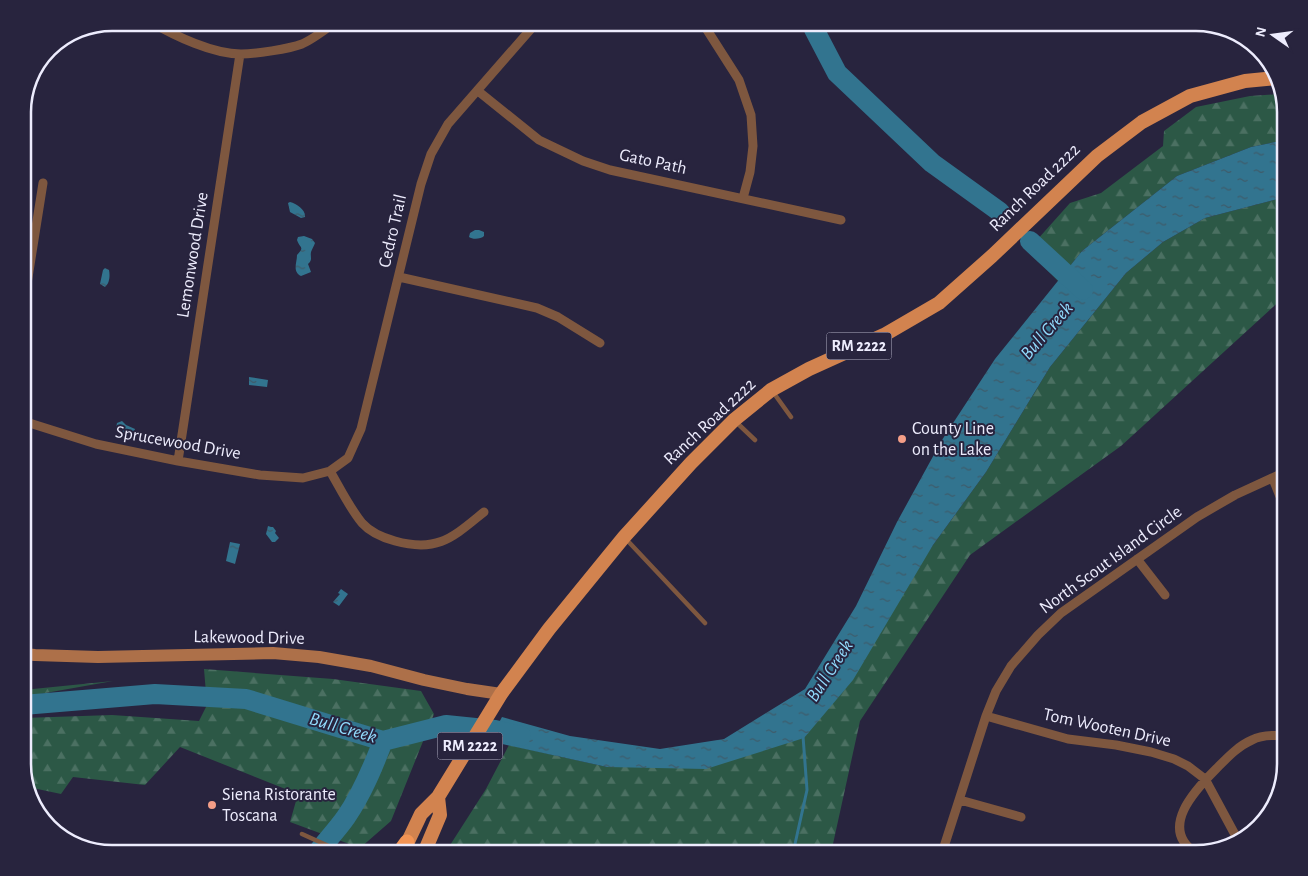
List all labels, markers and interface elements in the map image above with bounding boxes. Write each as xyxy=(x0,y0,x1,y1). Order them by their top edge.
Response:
north arrow xyxy=(1248,10,1298,60)
text: N xyxy=(1253,26,1269,39)
street label: Ranch Road 2222 xyxy=(986,141,1084,235)
street label: Gato Path xyxy=(618,146,688,178)
street label: Lemonwood Drive xyxy=(174,191,212,319)
street label: Cedro Trail xyxy=(376,193,410,269)
water label: Bull Creek xyxy=(1017,298,1077,363)
road number: RM 2222 xyxy=(826,332,892,360)
street label: Ranch Road 2222 xyxy=(661,375,759,469)
place label: County Line on the Lake xyxy=(912,420,994,459)
street label: Sprucewood Drive xyxy=(114,423,242,463)
marker: County Line on the Lake xyxy=(896,433,908,445)
street label: North Scout Island Circle xyxy=(1037,503,1185,617)
street label: Lakewood Drive xyxy=(193,628,305,648)
water label: Bull Creek xyxy=(803,637,857,705)
street label: Tom Wooten Drive xyxy=(1041,706,1173,750)
water label: Bull Creek xyxy=(307,709,379,747)
road number: RM 2222 xyxy=(438,732,502,759)
place label: Siena Ristorante Toscana xyxy=(222,786,336,825)
marker: Siena Ristorante Toscana xyxy=(206,799,218,811)

